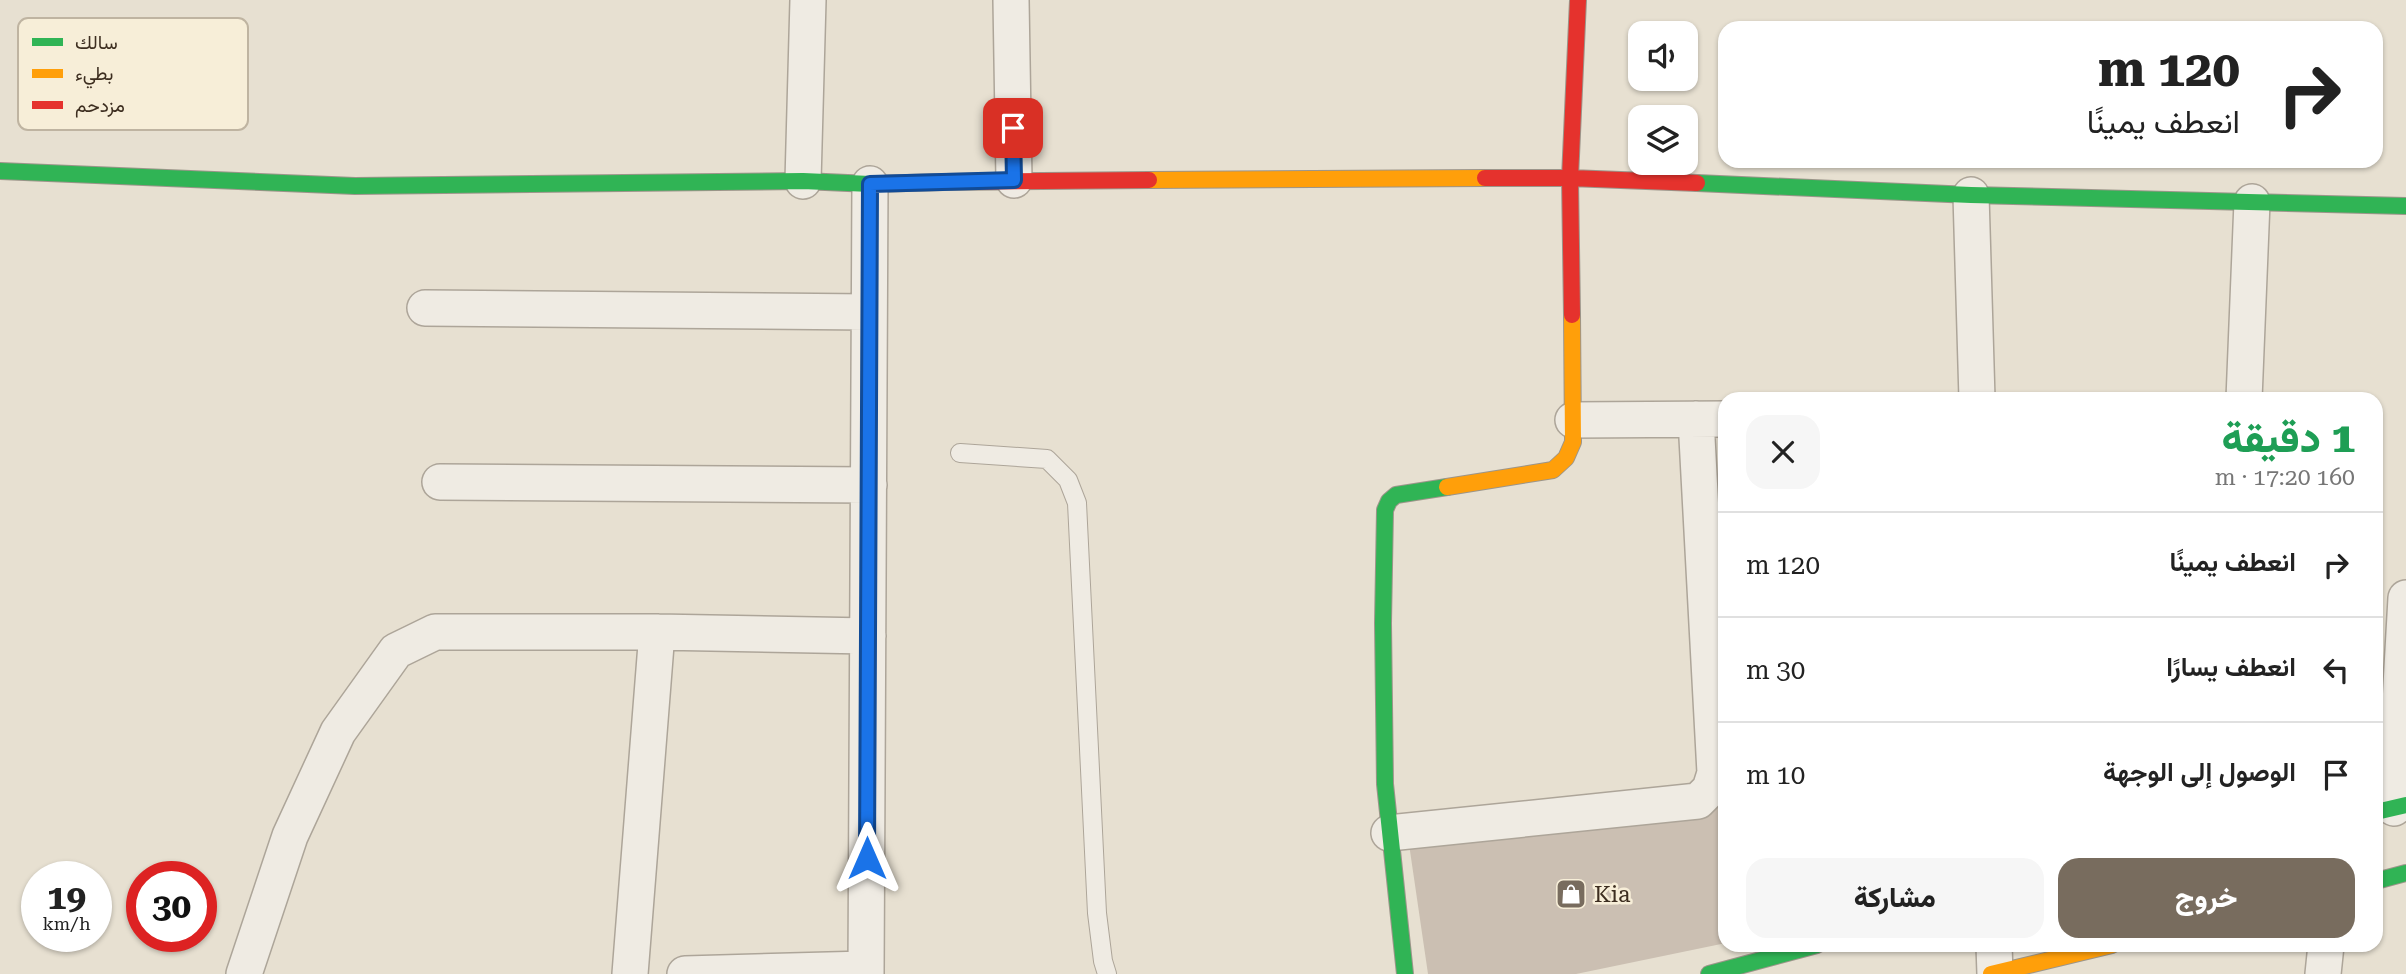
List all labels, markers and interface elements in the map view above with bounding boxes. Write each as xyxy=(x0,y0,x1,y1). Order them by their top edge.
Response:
legend xyxy=(18,18,248,130)
map controls xyxy=(1628,21,1698,175)
button: sound xyxy=(1628,21,1698,91)
text: سالك xyxy=(75,31,118,54)
text: 120 m xyxy=(2098,41,2240,98)
icon: right xyxy=(2264,49,2355,140)
text: بطيء xyxy=(75,62,113,89)
text: مزدحم xyxy=(75,94,125,118)
pin xyxy=(983,98,1043,158)
text: انعطف يمينًا xyxy=(2087,103,2240,141)
button: layers xyxy=(1628,105,1698,175)
icon: arrive xyxy=(994,109,1032,147)
text: 1 دقيقة xyxy=(2221,413,2355,462)
button: close xyxy=(1746,415,1820,489)
text: 160 m · 17:20 xyxy=(2215,464,2355,491)
icon: right xyxy=(2317,546,2355,584)
text: انعطف يمينًا xyxy=(2170,547,2296,577)
text: 120 m xyxy=(1746,550,1820,580)
icon: left xyxy=(2317,651,2355,689)
text: انعطف يسارًا xyxy=(2166,652,2296,682)
text: 30 m xyxy=(1746,655,1805,685)
icon: arrive xyxy=(2317,756,2355,794)
text: الوصول إلى الوجهة xyxy=(2103,757,2296,787)
text: 10 m xyxy=(1746,760,1805,790)
position arrow xyxy=(830,821,904,895)
button: مشاركة xyxy=(1746,858,2044,938)
button: خروج xyxy=(2058,858,2355,938)
speed limit sign: 30 xyxy=(126,861,217,952)
text: 19 xyxy=(47,877,86,918)
shop icon: Kia xyxy=(1554,877,1588,911)
place label: Kia xyxy=(1594,881,1631,908)
text: km/h xyxy=(42,913,91,934)

